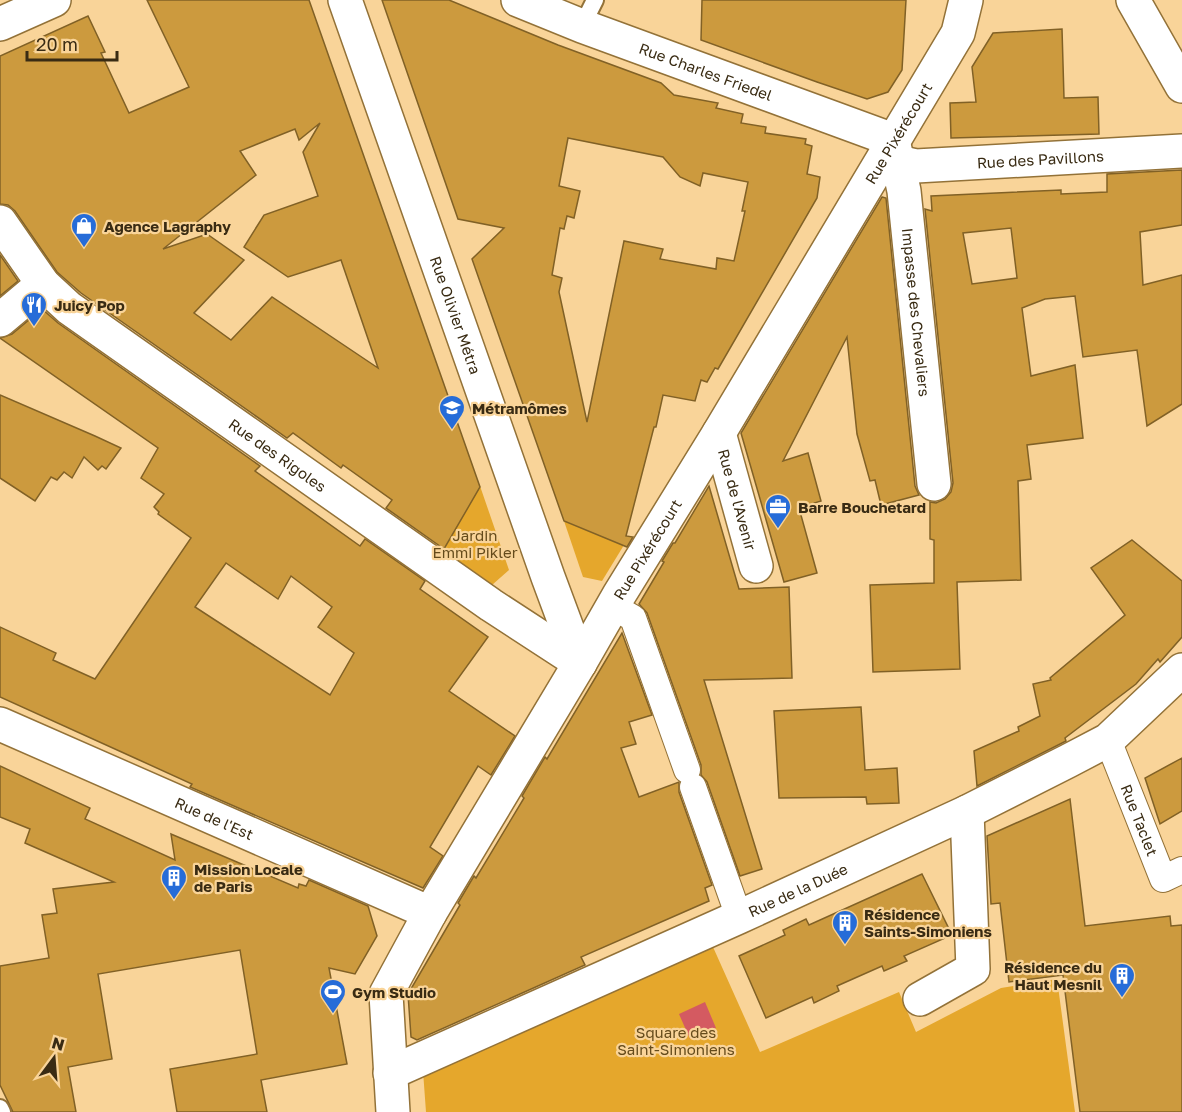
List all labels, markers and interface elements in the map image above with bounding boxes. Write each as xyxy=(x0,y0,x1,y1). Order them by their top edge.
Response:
scale bar xyxy=(27,24,117,62)
text: 20 m xyxy=(36,33,78,55)
street label: Rue Charles Friedel xyxy=(637,39,775,104)
street label: Rue Pixérécourt xyxy=(861,79,935,187)
street label: Rue des Pavillons xyxy=(976,146,1104,172)
shop icon: Agence Lagraphy xyxy=(69,211,99,249)
place label: Agence Lagraphy xyxy=(104,217,231,235)
street label: Impasse des Chevaliers xyxy=(899,227,934,397)
street label: Rue Olivier Métra xyxy=(427,254,485,377)
restaurant icon: Juicy Pop xyxy=(19,290,49,328)
place label: Juicy Pop xyxy=(54,296,125,314)
school or university icon: Métramômes xyxy=(437,393,467,431)
place label: Métramômes xyxy=(472,399,567,417)
street label: Rue des Rigoles xyxy=(226,414,330,495)
street label: Rue de l'Avenir xyxy=(715,447,760,552)
office icon: Barre Bouchetard xyxy=(763,492,793,530)
street label: Rue Pixérécourt xyxy=(609,496,685,603)
place label: Barre Bouchetard xyxy=(798,498,926,516)
park label: Jardin Emmi Pikler xyxy=(433,526,518,561)
street label: Rue Taclet xyxy=(1117,782,1162,858)
street label: Rue de l'Est xyxy=(172,793,256,843)
street label: Rue de la Duée xyxy=(745,859,851,921)
place label: Mission Locale de Paris xyxy=(194,860,303,895)
building icon: Mission Locale de Paris xyxy=(159,863,189,901)
place label: Résidence Saints-Simoniens xyxy=(864,905,992,940)
building icon: Résidence Saints-Simoniens xyxy=(830,908,860,946)
place label: Résidence du Haut Mesnil xyxy=(1004,958,1102,993)
building icon: Résidence du Haut Mesnil xyxy=(1107,961,1137,999)
sports icon: Gym Studio xyxy=(318,977,348,1015)
place label: Gym Studio xyxy=(352,983,436,1001)
park label: Square des Saint-Simoniens xyxy=(617,1023,735,1058)
north arrow xyxy=(24,1028,84,1088)
text: N xyxy=(50,1032,67,1055)

